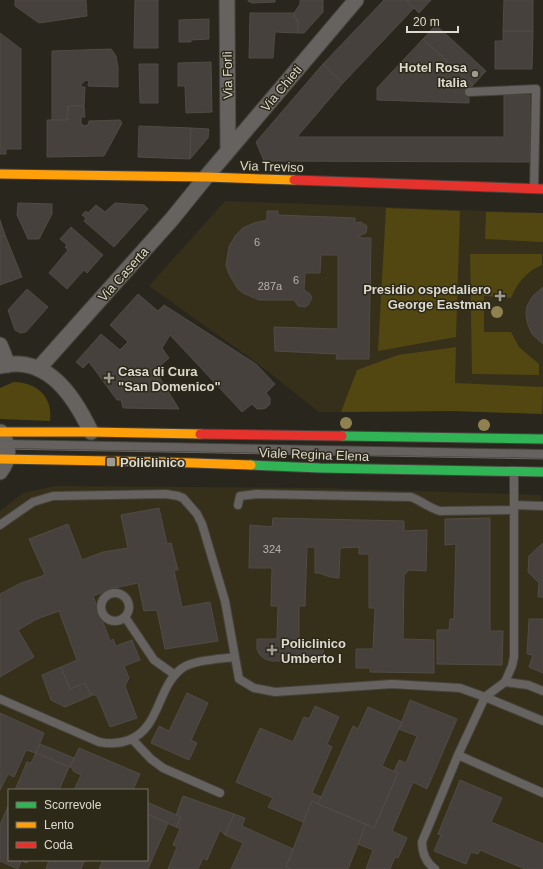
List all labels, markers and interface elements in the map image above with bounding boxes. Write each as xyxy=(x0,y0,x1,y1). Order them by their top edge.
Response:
scale bar xyxy=(407,8,458,34)
text: 20 m xyxy=(413,15,440,29)
street label: Via Forlì xyxy=(220,51,235,99)
place label: Hotel Rosa Italia xyxy=(399,60,468,90)
street label: Via Chieti xyxy=(258,62,305,114)
marker: Hotel Rosa Italia xyxy=(470,69,480,79)
street label: Via Treviso xyxy=(240,158,304,175)
house number: 6 xyxy=(254,236,260,248)
street label: Via Caserta xyxy=(95,244,152,305)
house number: 6 xyxy=(293,274,299,286)
house number: 287a xyxy=(258,280,283,292)
place label: Presidio ospedaliero George Eastman xyxy=(363,282,491,312)
marker: Presidio ospedaliero George Eastman xyxy=(494,290,506,302)
place label: Casa di Cura "San Domenico" xyxy=(118,364,221,394)
marker: Casa di Cura "San Domenico" xyxy=(103,372,115,384)
street label: Viale Regina Elena xyxy=(259,445,370,464)
place label: Policlinico xyxy=(120,455,185,470)
marker: Policlinico xyxy=(105,456,117,468)
house number: 324 xyxy=(263,543,281,555)
place label: Policlinico Umberto I xyxy=(281,636,346,666)
marker: Policlinico Umberto I xyxy=(266,644,278,656)
legend xyxy=(8,789,148,861)
text: Scorrevole xyxy=(44,798,102,812)
text: Lento xyxy=(44,818,74,832)
text: Coda xyxy=(44,838,73,852)

